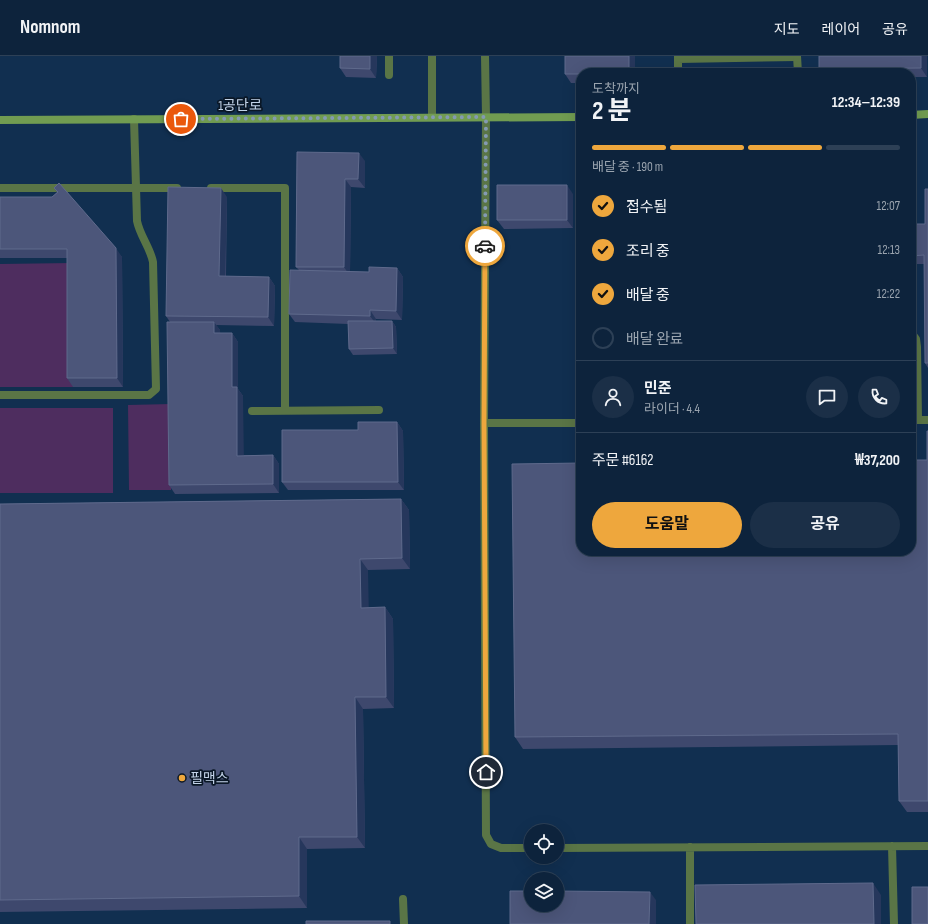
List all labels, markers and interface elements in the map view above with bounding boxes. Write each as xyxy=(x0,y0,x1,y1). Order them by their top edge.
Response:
text: Nomnom xyxy=(20,16,80,39)
text: 지도 xyxy=(774,21,800,38)
text: 레이어 xyxy=(822,21,860,38)
text: 공유 xyxy=(882,21,908,38)
text: 도착까지 xyxy=(592,81,640,97)
text: 12:34–12:39 xyxy=(832,93,900,112)
text: 2 분 xyxy=(592,96,631,127)
street label: 1공단로 xyxy=(218,97,262,114)
pin xyxy=(164,102,198,136)
icon: bag xyxy=(170,108,192,130)
text: 배달 중 · 190 m xyxy=(592,159,663,175)
icon: check xyxy=(592,195,614,217)
text: 접수됨 xyxy=(626,198,667,217)
text: 12:07 xyxy=(877,198,900,214)
courier xyxy=(465,226,505,266)
icon: car xyxy=(474,235,496,257)
icon: check xyxy=(592,239,614,261)
text: 조리 중 xyxy=(626,242,670,261)
text: 12:13 xyxy=(877,242,900,258)
icon: check xyxy=(592,283,614,305)
text: 배달 중 xyxy=(626,286,670,305)
text: 12:22 xyxy=(877,286,900,302)
text: 배달 완료 xyxy=(626,330,684,349)
button: person xyxy=(592,376,634,418)
button: chat xyxy=(806,376,848,418)
button: phone xyxy=(858,376,900,418)
text: 민준 xyxy=(644,379,672,398)
text: 라이더 · 4.4 xyxy=(644,401,700,417)
text: 주문 #6162 xyxy=(592,451,654,470)
text: ₩37,200 xyxy=(855,451,900,470)
button: 도움말 xyxy=(592,502,742,548)
button: 공유 xyxy=(750,502,900,548)
pin xyxy=(469,755,503,789)
icon: home xyxy=(475,761,497,783)
place label: 필맥스 xyxy=(190,770,229,787)
marker: 필맥스 xyxy=(177,773,187,783)
map controls xyxy=(524,824,564,912)
button: locate xyxy=(524,824,564,864)
button: layers xyxy=(524,872,564,912)

